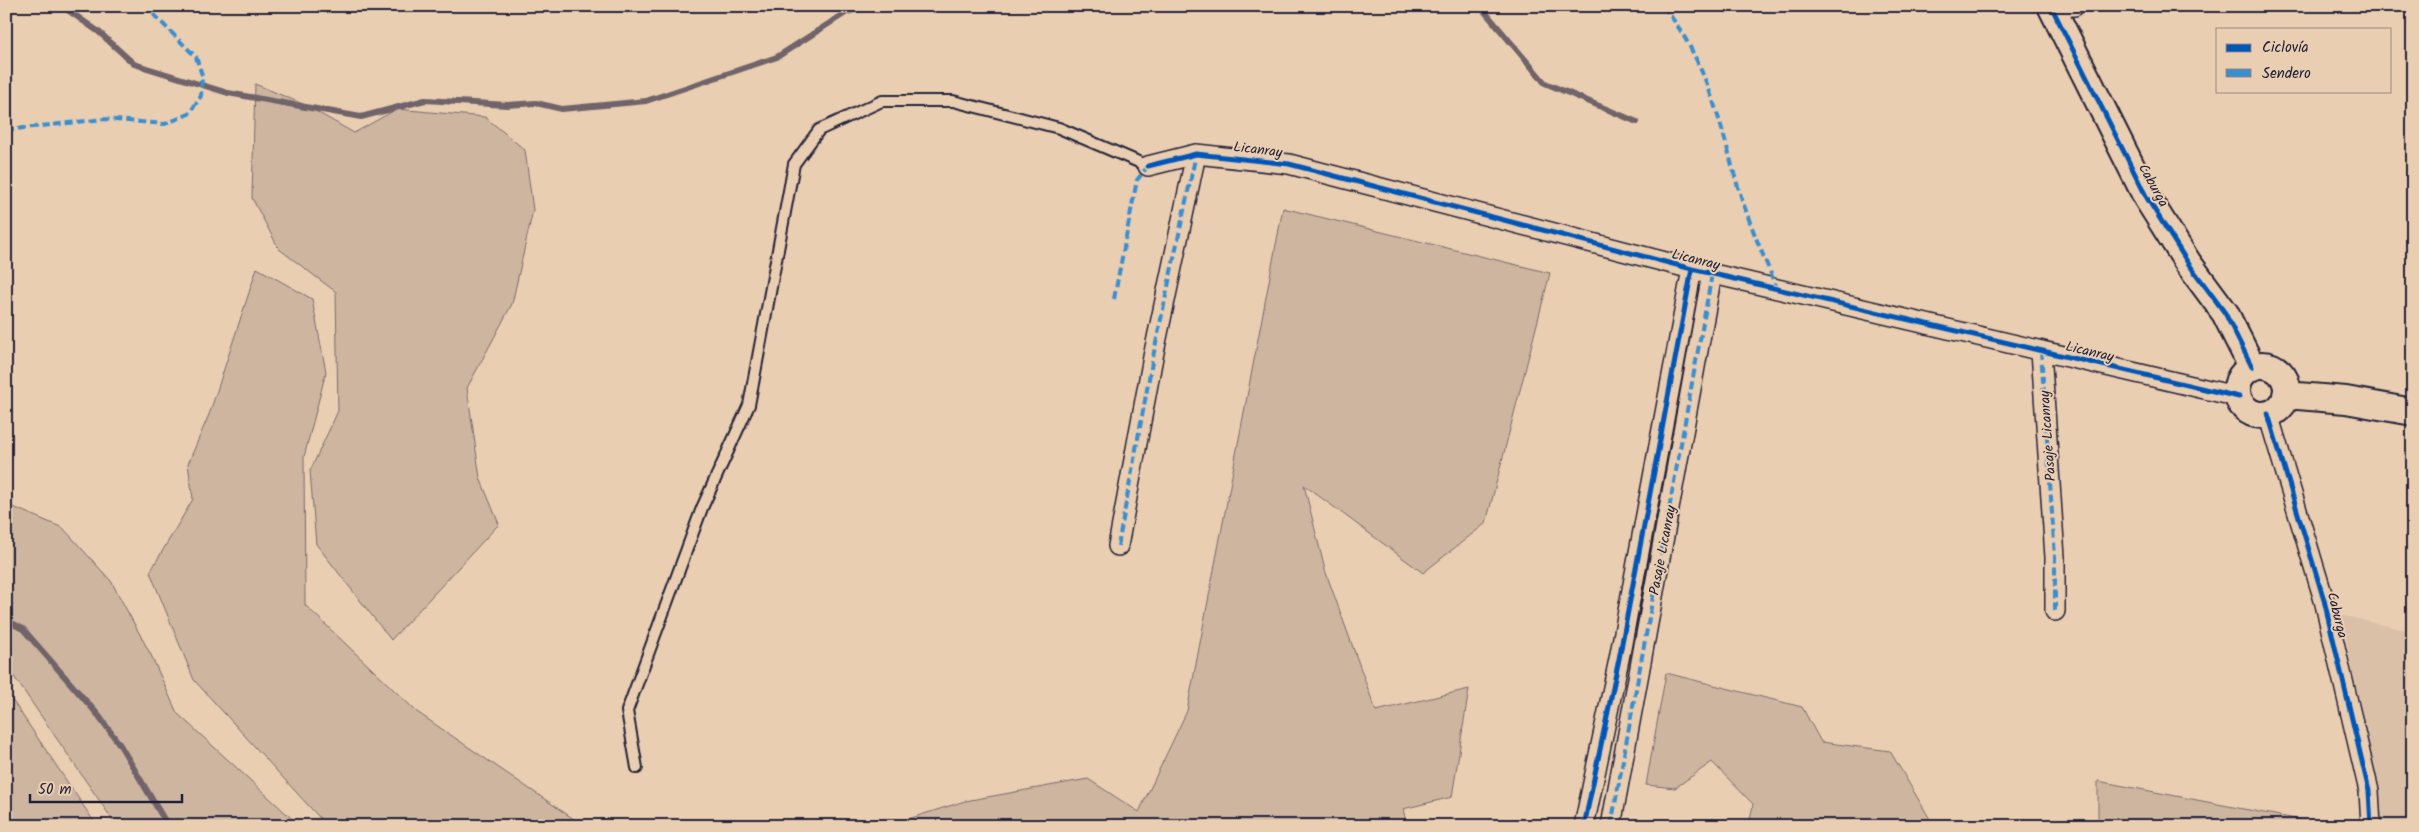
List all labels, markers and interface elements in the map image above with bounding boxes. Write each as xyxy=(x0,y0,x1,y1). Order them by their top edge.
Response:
legend xyxy=(2216,28,2392,92)
text: Ciclovía xyxy=(2262,36,2309,60)
text: Sendero xyxy=(2262,62,2311,86)
street label: Licanray xyxy=(1232,136,1284,164)
street label: Caburga xyxy=(2132,160,2174,211)
street label: Licanray xyxy=(1669,243,1723,277)
street label: Licanray xyxy=(2063,336,2117,368)
street label: Pasaje Licanray xyxy=(2034,389,2062,482)
street label: Pasaje Licanray xyxy=(1643,503,1683,597)
street label: Caburga xyxy=(2321,590,2353,641)
scale bar xyxy=(30,772,182,804)
text: 50 m xyxy=(38,778,72,802)

